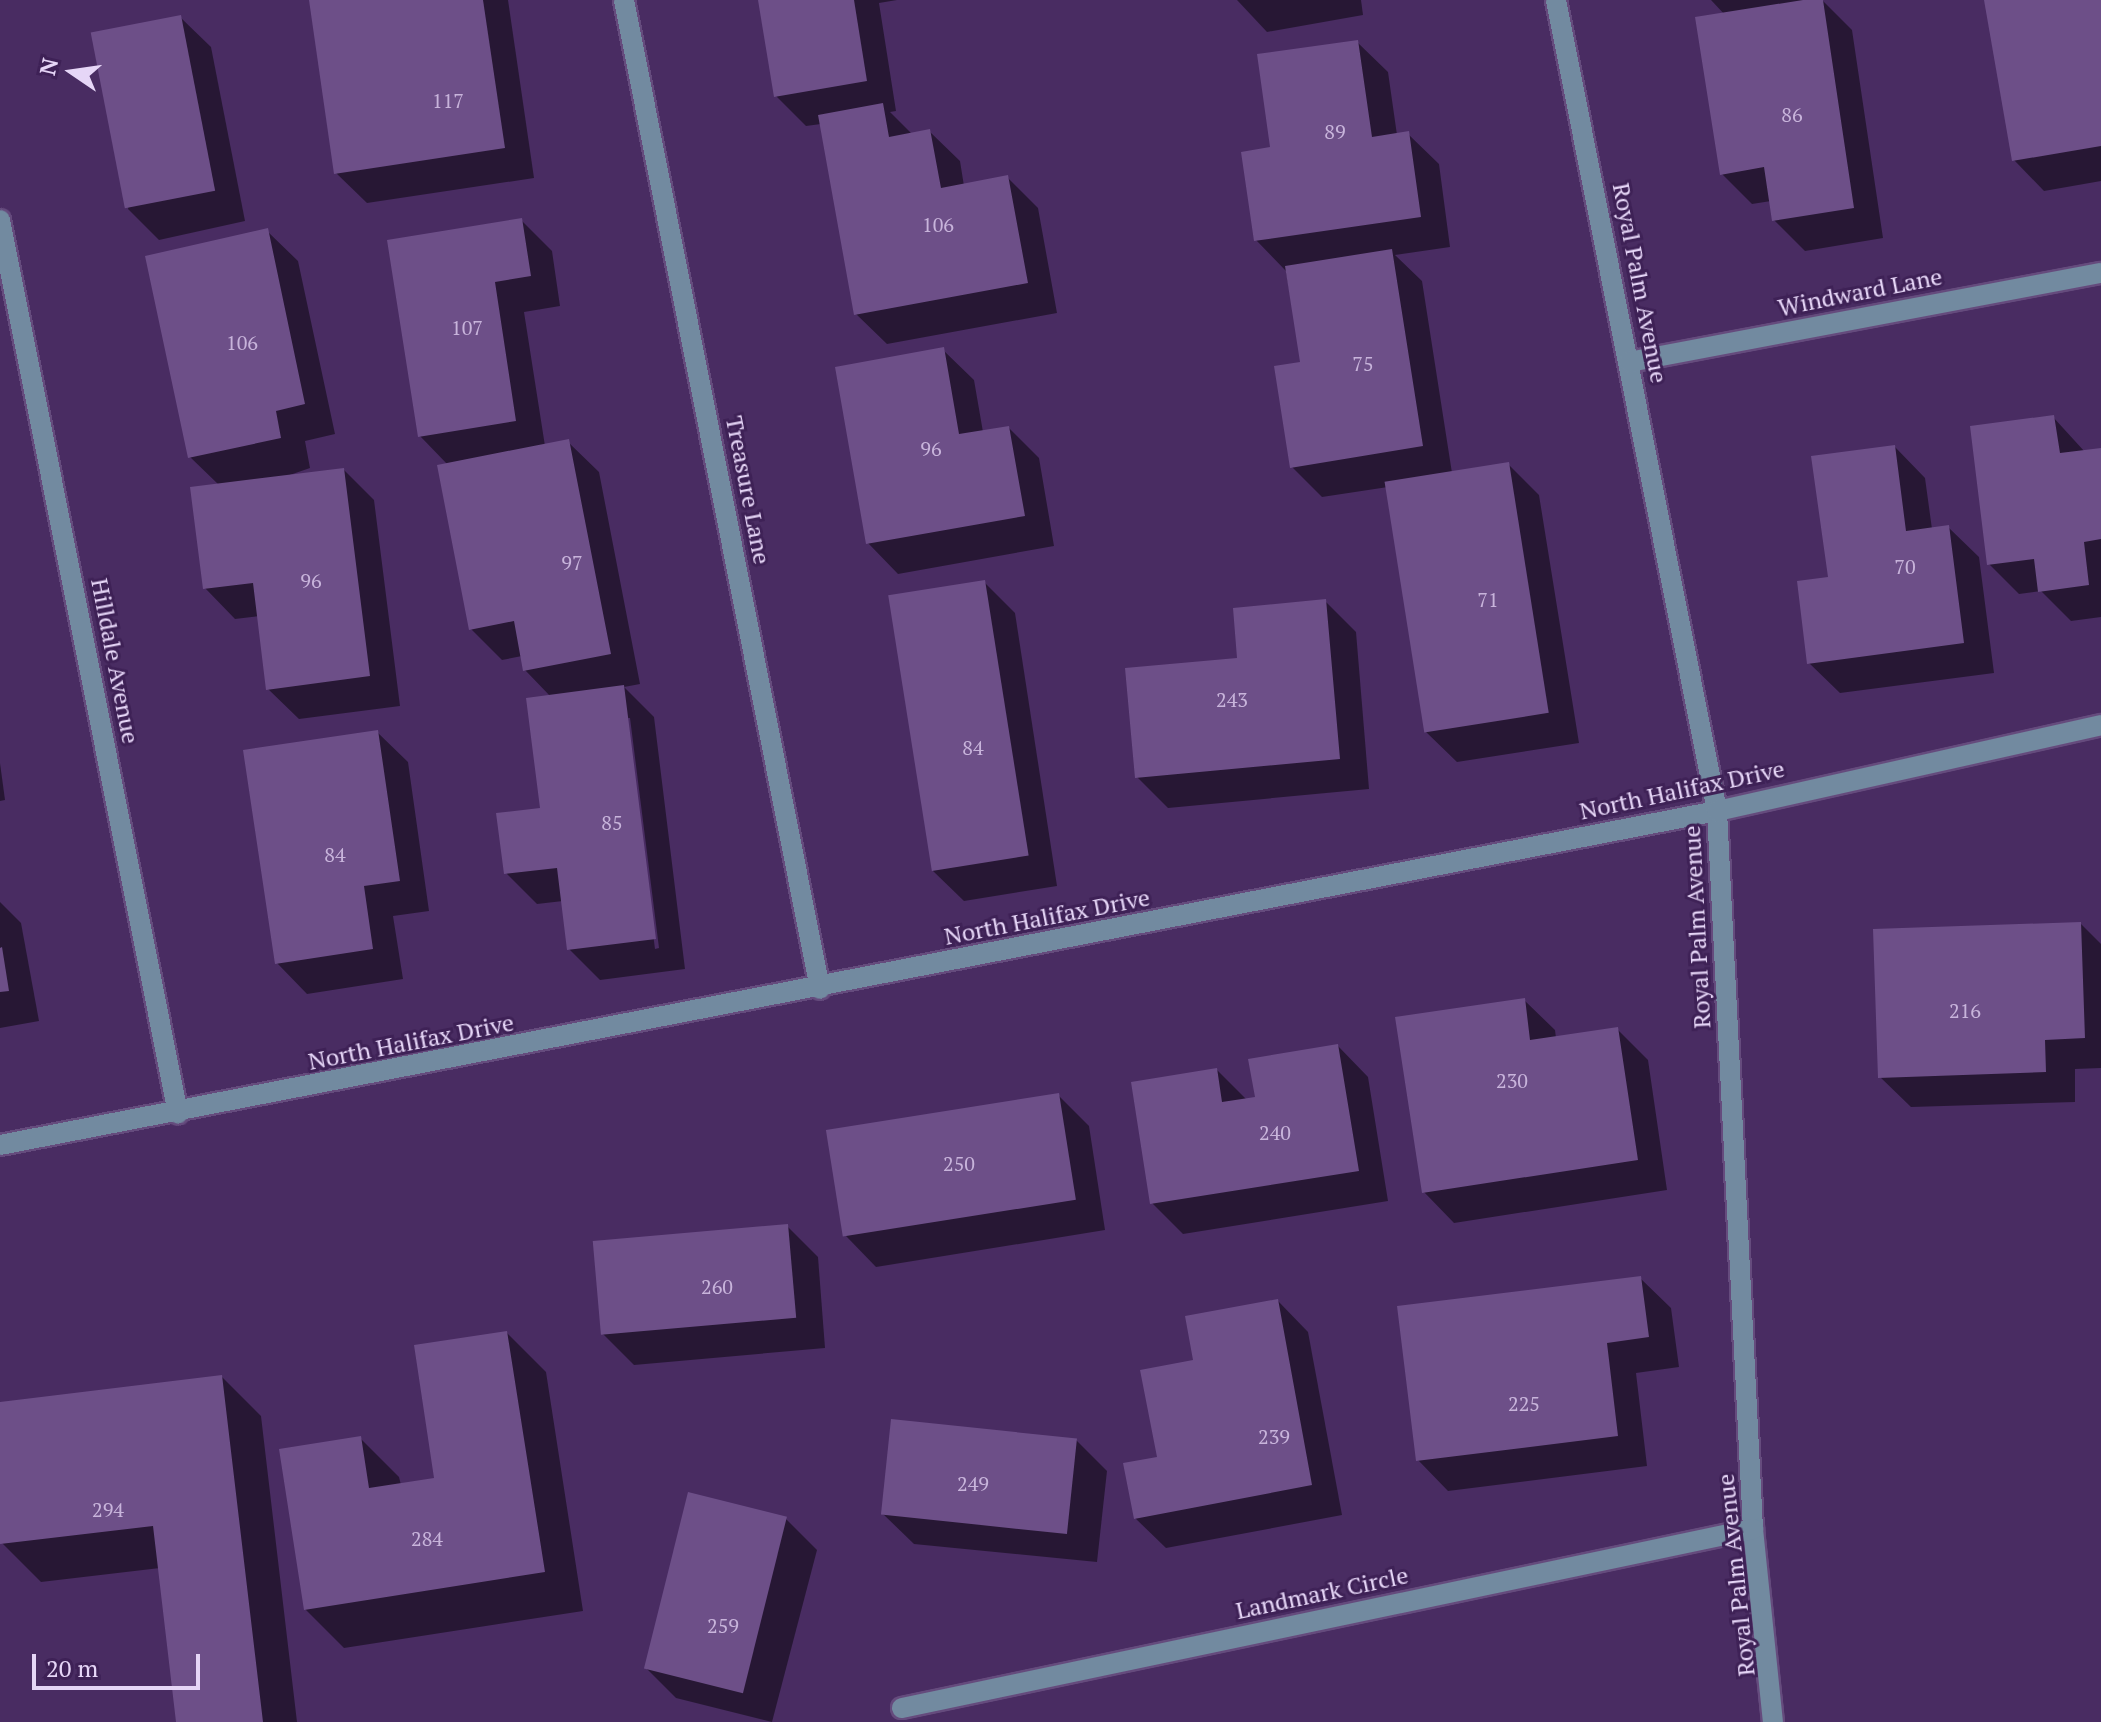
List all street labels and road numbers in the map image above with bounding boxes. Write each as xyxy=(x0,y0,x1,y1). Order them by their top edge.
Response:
street label: Royal Palm Avenue xyxy=(1606,180,1674,386)
street label: Windward Lane xyxy=(1775,262,1945,322)
street label: Treasure Lane xyxy=(720,413,776,567)
street label: Hilldale Avenue xyxy=(85,576,145,746)
street label: North Halifax Drive xyxy=(1577,754,1787,826)
street label: Royal Palm Avenue xyxy=(1677,825,1717,1029)
street label: North Halifax Drive xyxy=(942,883,1152,951)
street label: North Halifax Drive xyxy=(306,1008,516,1076)
street label: Royal Palm Avenue xyxy=(1711,1472,1761,1678)
street label: Landmark Circle xyxy=(1233,1561,1411,1625)

